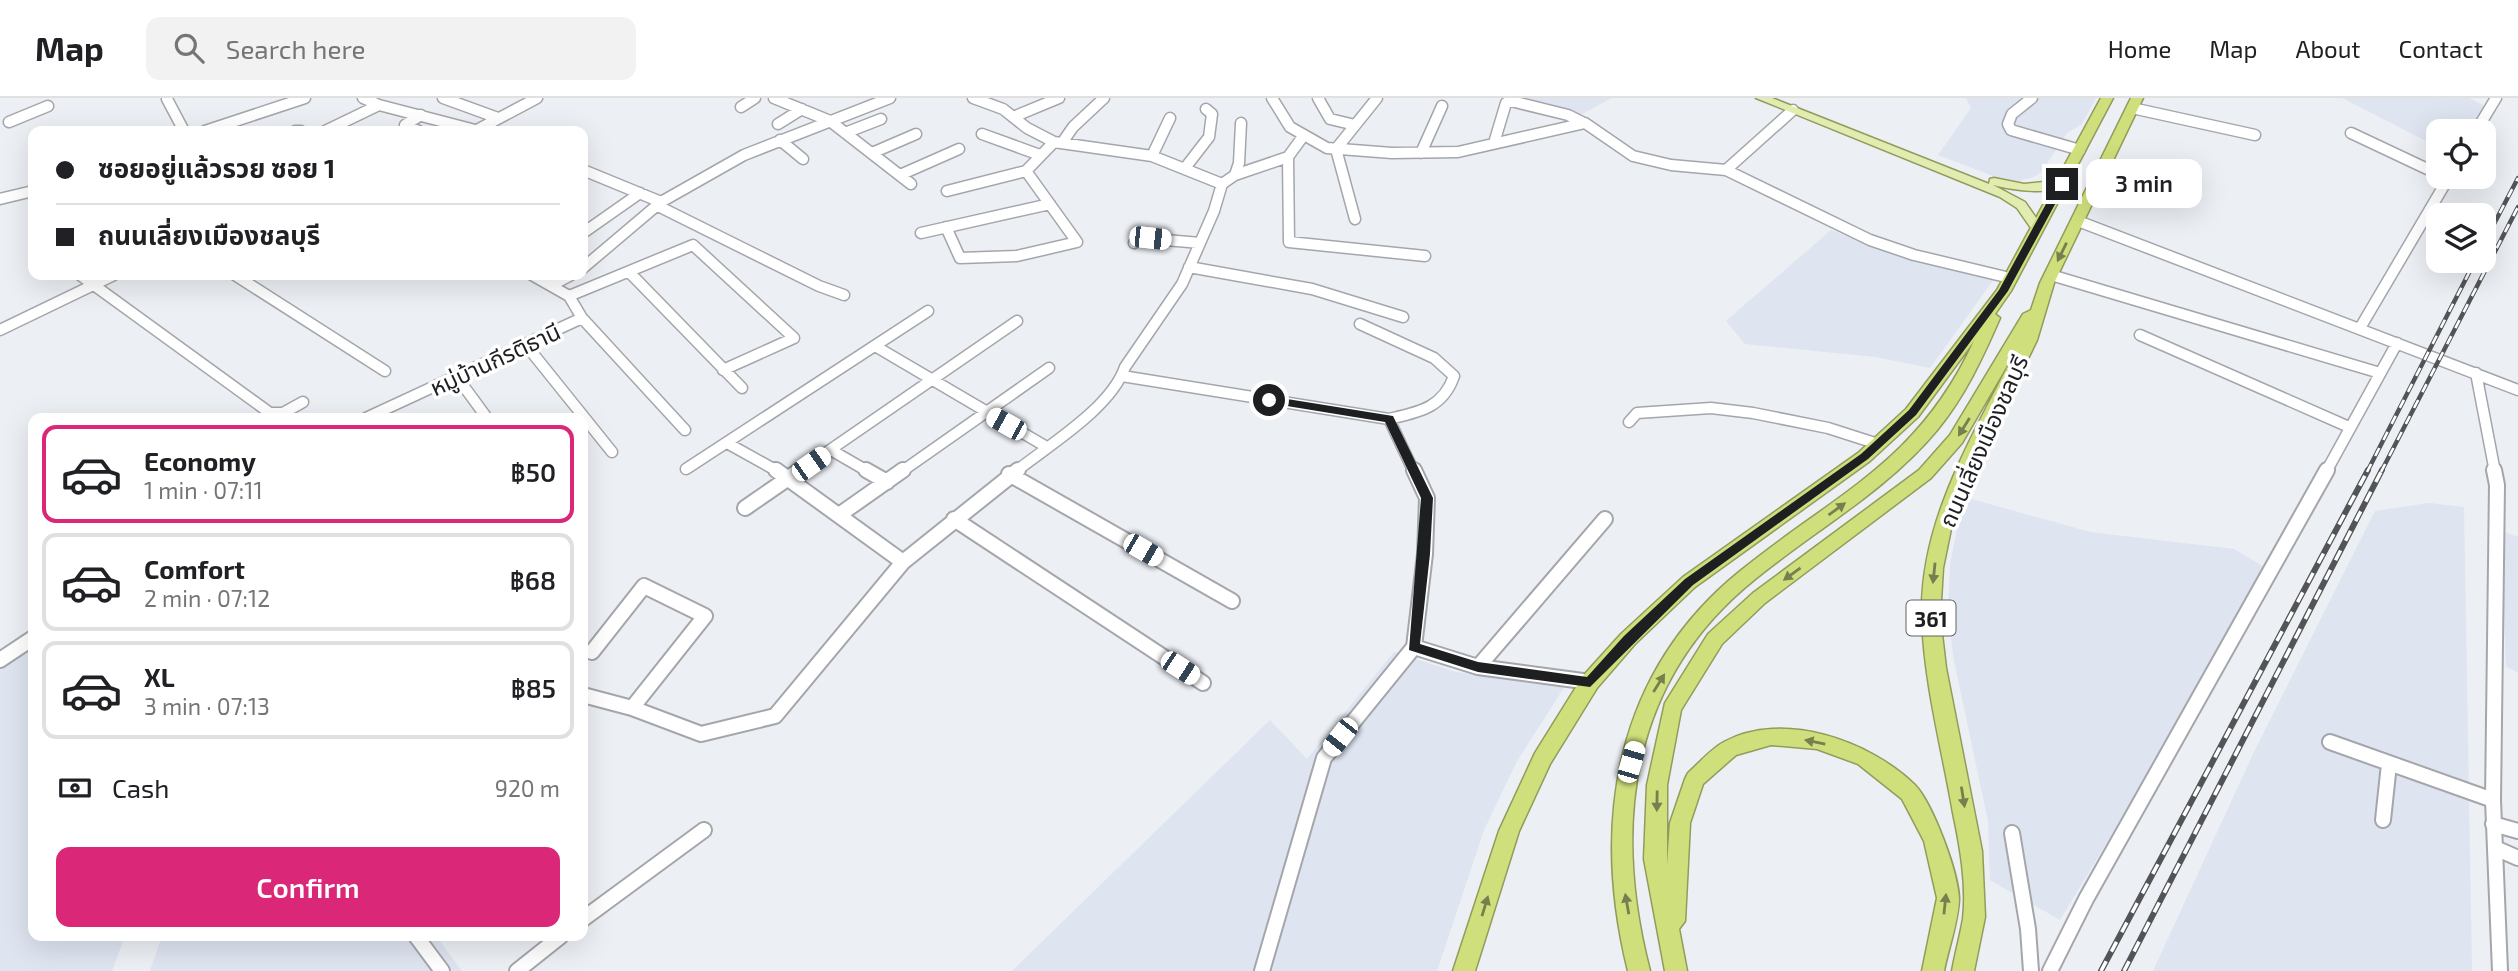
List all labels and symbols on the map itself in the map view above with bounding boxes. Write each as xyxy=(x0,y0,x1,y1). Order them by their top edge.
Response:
callout: 3 min xyxy=(2086,160,2202,208)
route end xyxy=(2046,168,2078,200)
car xyxy=(1129,225,1172,251)
one-way arrow xyxy=(2057,242,2068,262)
street label: หมู่บ้านกีรติธานี xyxy=(425,317,565,403)
street label: ถนนเลี่ยงเมืองชลบุรี xyxy=(1932,350,2034,532)
route start xyxy=(1253,384,1285,416)
car xyxy=(983,405,1030,443)
one-way arrow xyxy=(1957,417,1970,437)
car xyxy=(788,443,835,485)
one-way arrow xyxy=(1828,502,1846,517)
car xyxy=(1120,530,1167,570)
one-way arrow xyxy=(1928,562,1939,584)
one-way arrow xyxy=(1783,566,1801,580)
road number: 361 xyxy=(1906,601,1955,636)
car xyxy=(1157,648,1204,688)
one-way arrow xyxy=(1652,674,1665,693)
car xyxy=(1319,714,1362,760)
one-way arrow xyxy=(1804,737,1826,748)
car xyxy=(1616,739,1647,785)
one-way arrow xyxy=(1958,787,1969,809)
one-way arrow xyxy=(1651,790,1662,812)
one-way arrow xyxy=(1621,893,1632,915)
one-way arrow xyxy=(1940,893,1951,915)
one-way arrow xyxy=(1481,895,1491,916)

